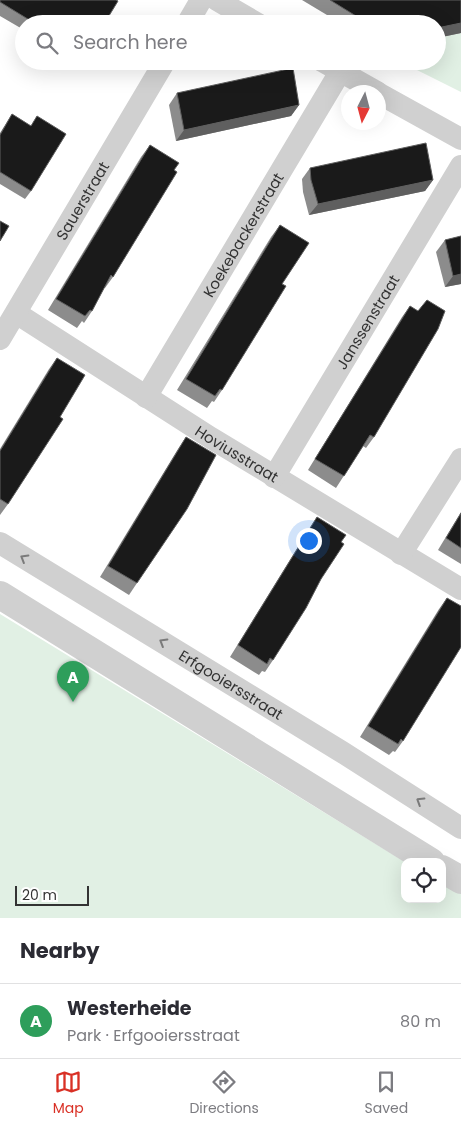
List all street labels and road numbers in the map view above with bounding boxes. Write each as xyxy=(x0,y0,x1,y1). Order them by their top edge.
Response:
street label: Sauerstraat xyxy=(51,157,114,244)
street label: Koekebackerstraat xyxy=(198,169,288,301)
street label: Janssenstraat xyxy=(331,271,404,373)
street label: Hoviusstraat xyxy=(191,420,283,487)
street label: Erfgooiersstraat xyxy=(175,644,287,724)

